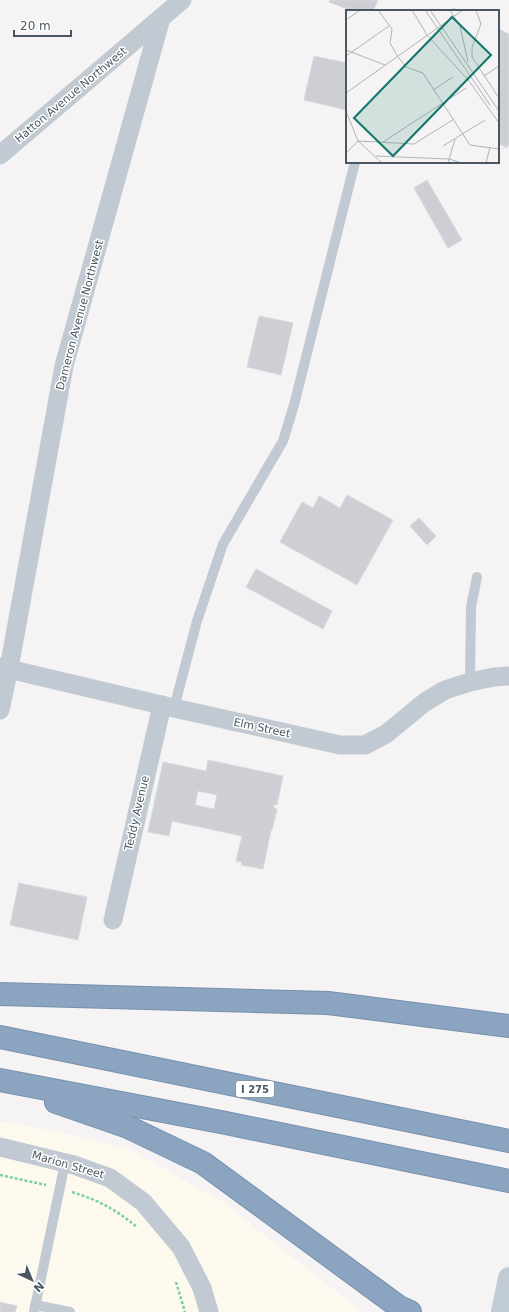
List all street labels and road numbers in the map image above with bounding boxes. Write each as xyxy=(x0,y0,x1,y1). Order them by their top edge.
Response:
street label: Hatton Avenue Northwest xyxy=(13,44,130,146)
street label: Dameron Avenue Northwest xyxy=(54,238,107,392)
street label: Elm Street xyxy=(232,716,292,740)
street label: Teddy Avenue xyxy=(122,774,152,853)
road number: I 275 xyxy=(236,1081,274,1097)
street label: Marion Street xyxy=(30,1148,106,1182)

